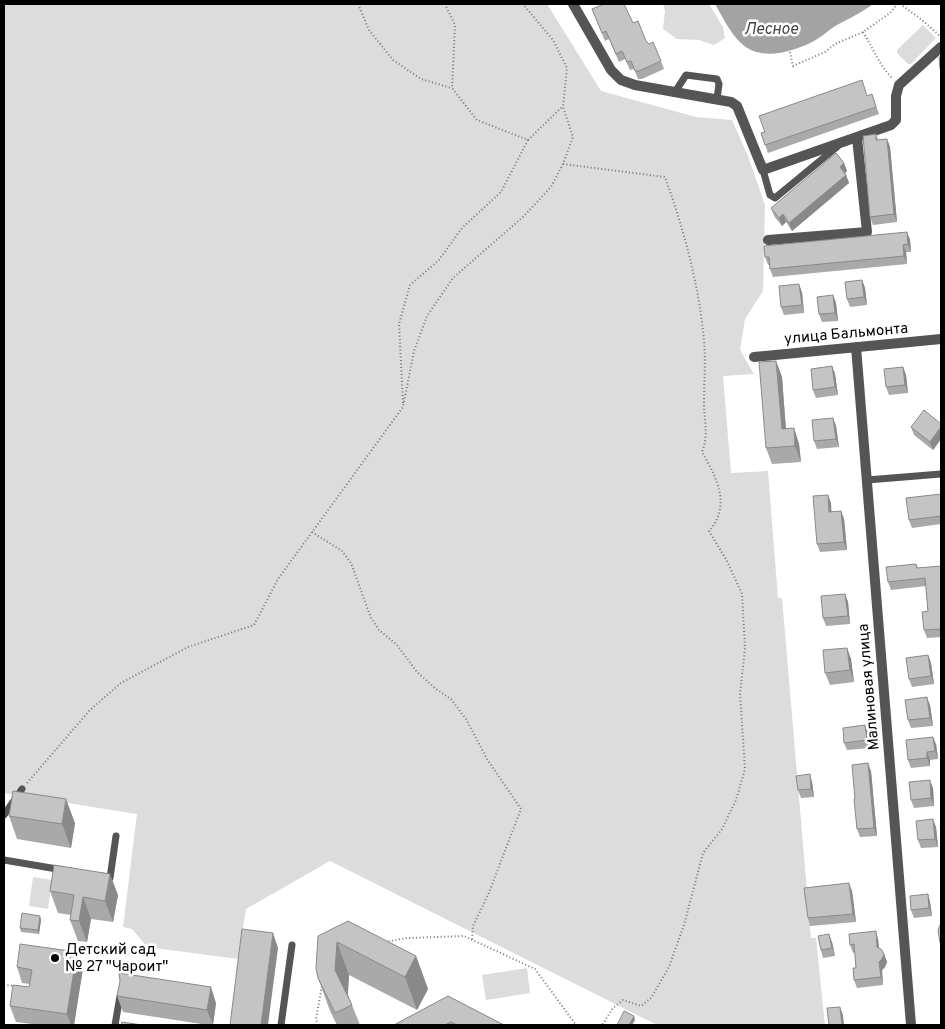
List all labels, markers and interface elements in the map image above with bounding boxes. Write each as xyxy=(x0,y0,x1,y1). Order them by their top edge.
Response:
water label: Лесное xyxy=(744,20,799,40)
street label: улица Бальмонта xyxy=(783,320,909,349)
street label: Малиновая улица xyxy=(855,623,884,751)
place label: Детский сад № 27 "Чароит" xyxy=(65,941,168,977)
marker: Детский сад № 27 "Чароит" xyxy=(49,952,61,964)

